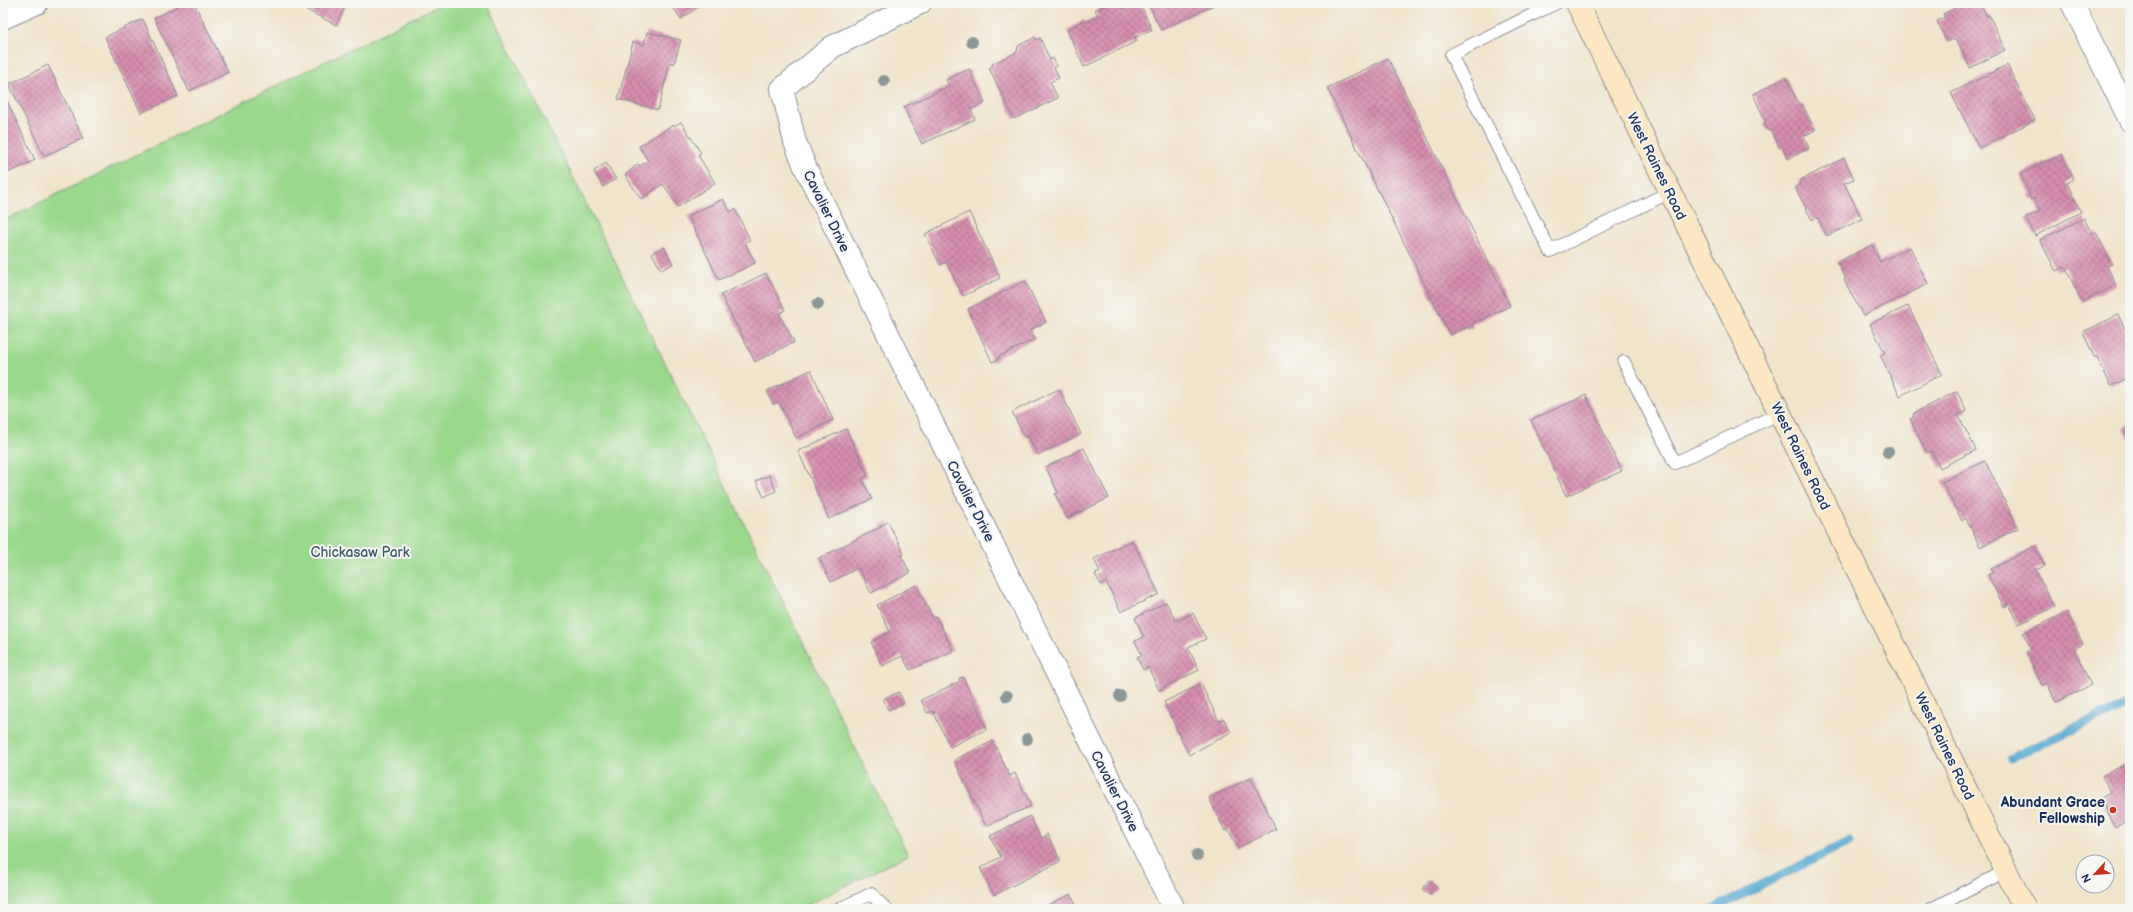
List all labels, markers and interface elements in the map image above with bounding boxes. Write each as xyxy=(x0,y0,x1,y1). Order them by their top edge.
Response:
street label: West Raines Road xyxy=(1623,110,1690,223)
street label: Cavalier Drive xyxy=(799,168,854,255)
street label: West Raines Road xyxy=(1767,400,1834,513)
street label: Cavalier Drive xyxy=(943,458,998,545)
park label: Chickasaw Park xyxy=(310,544,410,561)
street label: West Raines Road xyxy=(1911,690,1978,803)
street label: Cavalier Drive xyxy=(1087,748,1142,835)
place label: Abundant Grace Fellowship xyxy=(2000,794,2105,827)
marker: Abundant Grace Fellowship xyxy=(2108,805,2118,815)
north arrow xyxy=(2075,854,2115,894)
text: N xyxy=(2079,872,2094,885)

